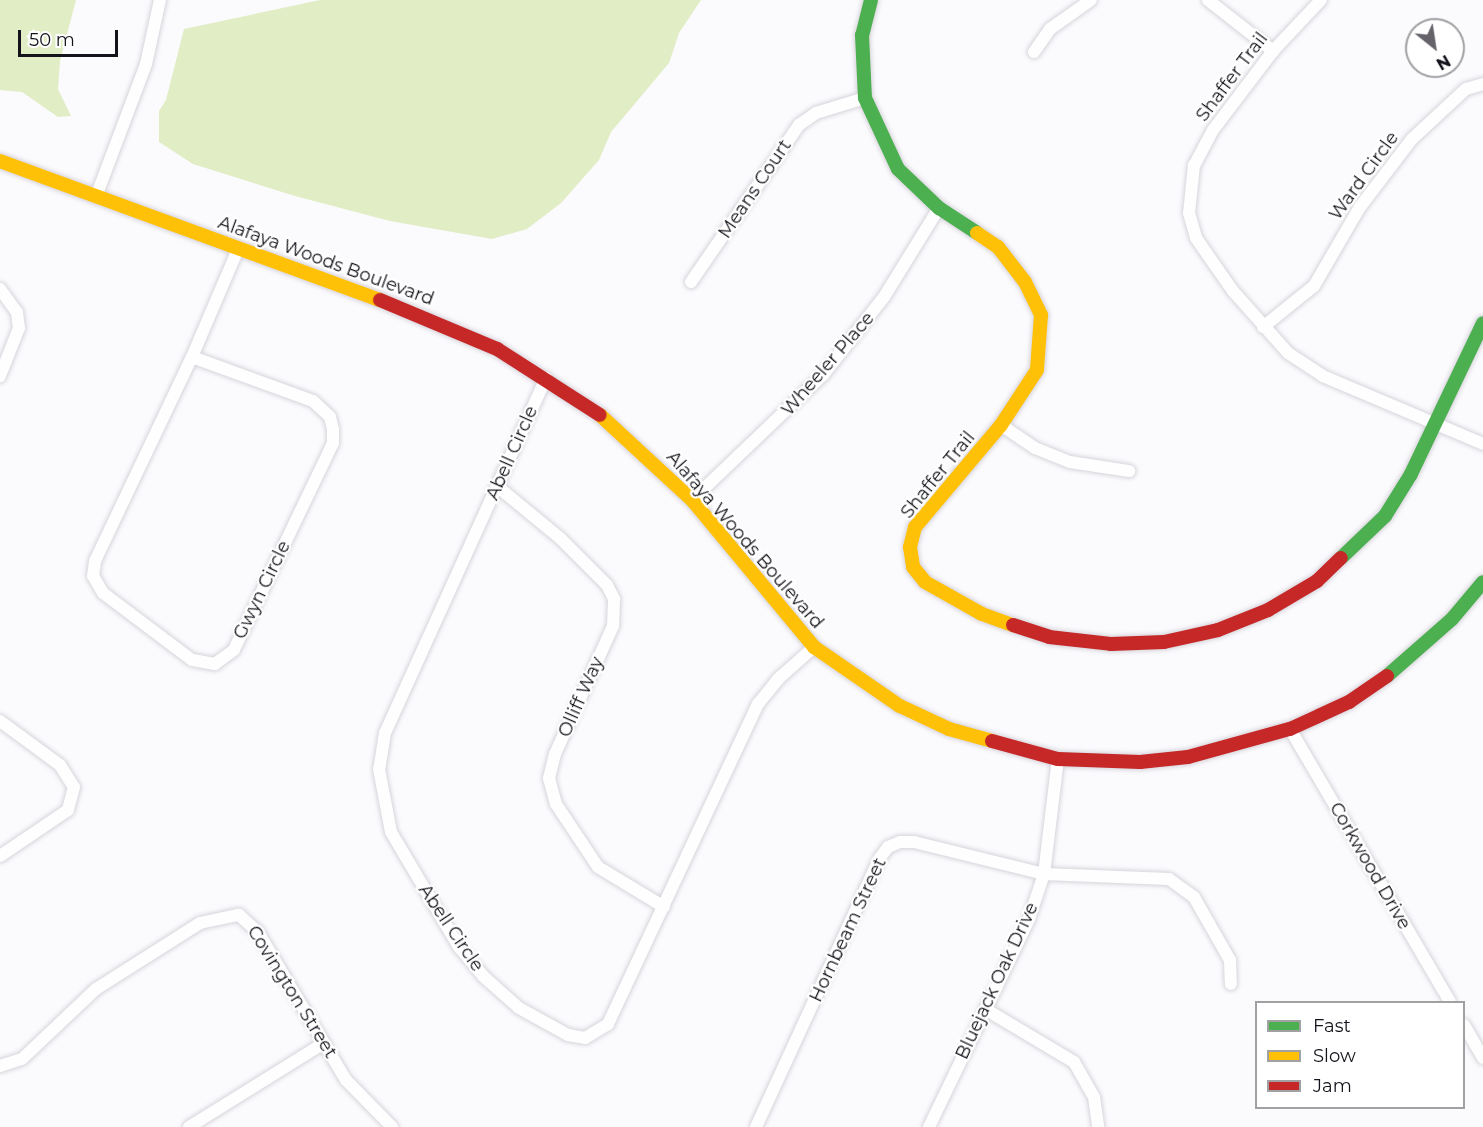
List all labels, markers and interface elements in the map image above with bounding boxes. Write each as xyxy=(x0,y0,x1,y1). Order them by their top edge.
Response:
scale bar xyxy=(21,18,122,56)
north arrow xyxy=(1405,18,1465,78)
street label: Shaffer Trail xyxy=(1192,28,1272,126)
text: 50 m xyxy=(29,29,75,51)
text: N xyxy=(1433,51,1454,74)
street label: Ward Circle xyxy=(1325,128,1403,224)
street label: Means Court xyxy=(714,135,796,243)
street label: Alafaya Woods Boulevard xyxy=(215,212,437,310)
street label: Wheeler Place xyxy=(777,308,879,420)
street label: Abell Circle xyxy=(482,403,542,503)
street label: Shaffer Trail xyxy=(896,427,980,523)
street label: Alafaya Woods Boulevard xyxy=(662,447,828,633)
street label: Gwyn Circle xyxy=(229,537,295,643)
street label: Olliff Way xyxy=(554,653,608,741)
street label: Corkwood Drive xyxy=(1325,799,1415,933)
street label: Hornbeam Street xyxy=(805,854,891,1006)
street label: Abell Circle xyxy=(414,880,488,976)
street label: Bluejack Oak Drive xyxy=(951,899,1043,1063)
street label: Covington Street xyxy=(243,922,341,1062)
legend xyxy=(1255,1001,1465,1109)
text: Fast xyxy=(1313,1015,1351,1037)
text: Slow xyxy=(1313,1045,1356,1067)
text: Jam xyxy=(1313,1075,1352,1097)

